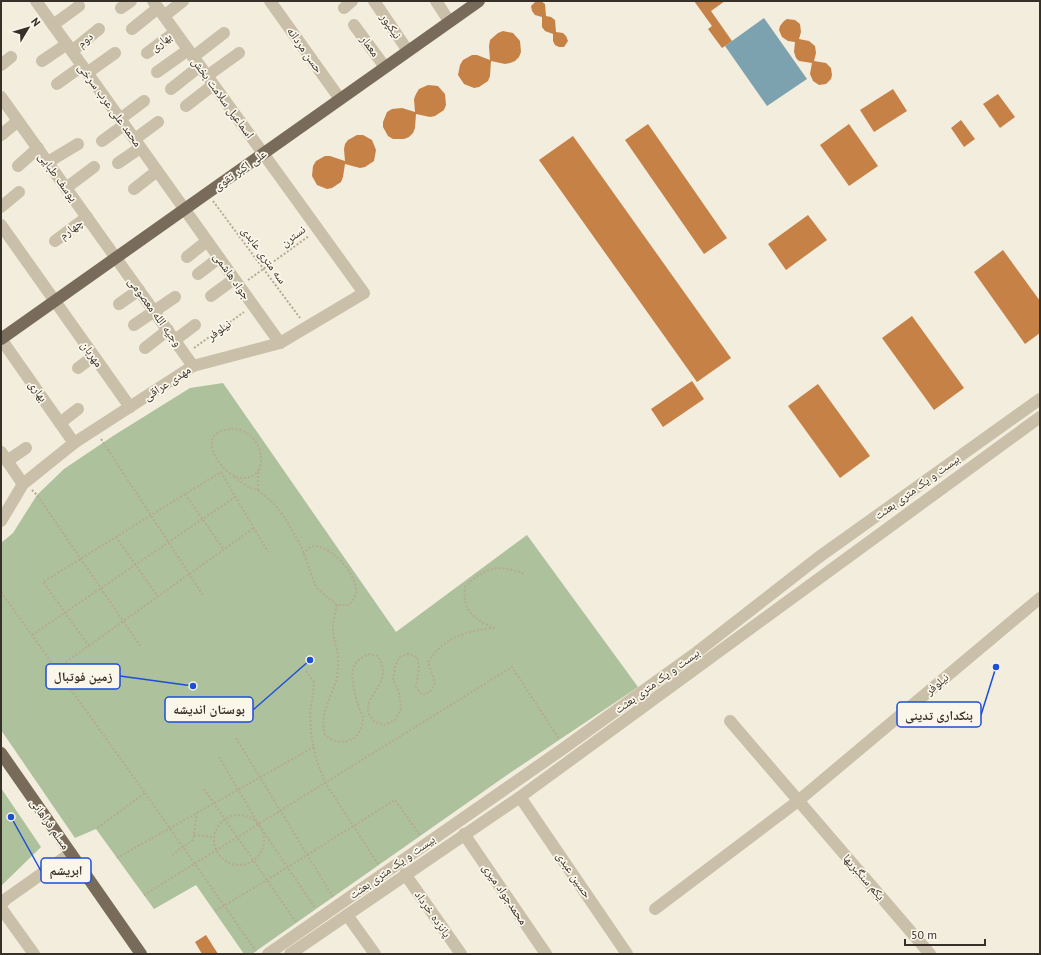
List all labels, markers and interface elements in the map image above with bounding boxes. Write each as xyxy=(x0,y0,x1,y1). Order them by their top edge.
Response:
north arrow xyxy=(8,8,48,48)
street label: نیکپور xyxy=(377,9,405,42)
text: N xyxy=(28,15,44,29)
street label: حسن مردانه xyxy=(284,24,327,76)
street label: دوم xyxy=(74,29,96,51)
street label: بهاری xyxy=(147,29,175,55)
street label: معمار xyxy=(357,31,383,59)
street label: اسماعیل سلامت بخش xyxy=(189,54,258,142)
street label: محمد علی عرب سرخی xyxy=(75,60,146,150)
street label: علی اکبر تقوی xyxy=(210,146,269,194)
street label: یوسف طبایی xyxy=(35,149,82,205)
street label: چهارم xyxy=(56,215,86,243)
street label: نسترن xyxy=(277,221,308,250)
street label: سه متری عابدی xyxy=(238,223,290,287)
street label: جواد هاشمی xyxy=(211,249,254,303)
street label: وجیه الله معصومی xyxy=(125,274,186,350)
street label: نیلوفر xyxy=(203,316,234,344)
street label: مهربان xyxy=(78,338,107,370)
street label: مهدی عراقی xyxy=(140,362,193,403)
street label: بهاری xyxy=(25,377,51,405)
street label: بیست و یک متری بعثت xyxy=(871,451,962,523)
street label: بیست و یک متری بعثت xyxy=(611,645,702,717)
callout: زمین فوتبال xyxy=(46,664,120,689)
text: زمین فوتبال xyxy=(54,668,112,685)
street label: نیلوفر xyxy=(921,669,952,699)
callout: بوستان اندیشه xyxy=(165,697,253,722)
text: بوستان اندیشه xyxy=(173,701,245,718)
callout: بنکداری تدینی xyxy=(897,702,981,727)
text: بنکداری تدینی xyxy=(905,707,973,724)
street label: مسلم فراهانی xyxy=(26,795,74,853)
street label: بیست و یک متری بعثت xyxy=(346,831,438,902)
street label: حسین عبدی xyxy=(553,849,596,901)
street label: یکم سنگبریها xyxy=(840,851,889,904)
callout: ابریشم xyxy=(41,858,91,883)
street label: محمدجواد میری xyxy=(479,860,531,927)
text: ابریشم xyxy=(49,862,83,880)
street label: پانزده خرداد xyxy=(412,887,455,940)
scale bar xyxy=(905,921,985,947)
text: 50 m xyxy=(911,927,937,942)

